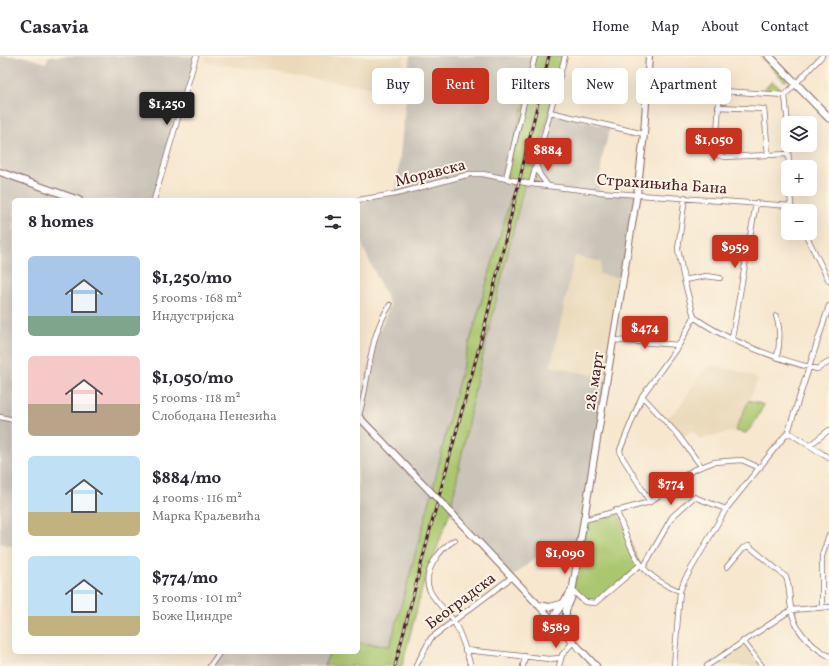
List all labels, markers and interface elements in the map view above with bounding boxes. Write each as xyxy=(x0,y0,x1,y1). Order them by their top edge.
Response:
text: Casavia xyxy=(20,15,89,41)
text: Home xyxy=(592,18,629,37)
text: Map xyxy=(651,18,679,37)
text: About xyxy=(701,18,739,37)
text: Contact xyxy=(761,18,809,37)
chip: Buy xyxy=(372,68,424,104)
chip: Rent xyxy=(432,68,489,104)
chip: Filters xyxy=(497,68,564,104)
chip: New xyxy=(572,68,628,104)
chip: Apartment xyxy=(636,68,731,104)
pin: $1,250 xyxy=(134,92,200,126)
text: $1,250 xyxy=(148,96,186,114)
map controls xyxy=(781,116,817,240)
button: layers xyxy=(781,116,817,152)
pin: $1,050 xyxy=(681,128,747,162)
text: $1,050 xyxy=(695,132,733,150)
pin: $884 xyxy=(524,138,572,172)
text: $884 xyxy=(534,142,562,160)
street label: Моравска xyxy=(393,155,468,193)
button: + xyxy=(781,160,817,196)
street label: Страхињића Бана xyxy=(596,169,728,201)
button: − xyxy=(781,204,817,240)
text: 8 homes xyxy=(28,211,94,234)
icon: filters xyxy=(322,211,344,233)
pin: $959 xyxy=(711,235,759,269)
text: $959 xyxy=(721,239,749,257)
text: $1,250/mo xyxy=(152,267,232,290)
icon: home xyxy=(60,272,108,320)
text: 5 rooms · 168 m² xyxy=(152,290,242,308)
text: Индустријска xyxy=(152,308,235,326)
pin: $474 xyxy=(621,316,669,350)
text: $474 xyxy=(631,320,659,338)
street label: 28. март xyxy=(579,350,610,412)
text: $1,050/mo xyxy=(152,367,234,390)
icon: home xyxy=(60,372,108,420)
text: 5 rooms · 118 m² xyxy=(152,390,241,408)
text: Слободана Пенезића xyxy=(152,408,277,426)
text: $884/mo xyxy=(152,467,221,490)
icon: home xyxy=(60,472,108,520)
pin: $774 xyxy=(647,472,695,506)
text: $774 xyxy=(658,476,684,494)
text: 4 rooms · 116 m² xyxy=(152,490,242,508)
text: Марка Краљевића xyxy=(152,508,260,526)
pin: $1,090 xyxy=(532,541,598,575)
text: $1,090 xyxy=(545,545,585,563)
text: $774/mo xyxy=(152,567,218,590)
street label: Београдска xyxy=(422,568,501,635)
icon: home xyxy=(60,572,108,620)
text: 3 rooms · 101 m² xyxy=(152,590,242,608)
text: Боже Циндре xyxy=(152,608,233,626)
pin: $589 xyxy=(532,615,580,649)
text: $589 xyxy=(542,619,570,637)

